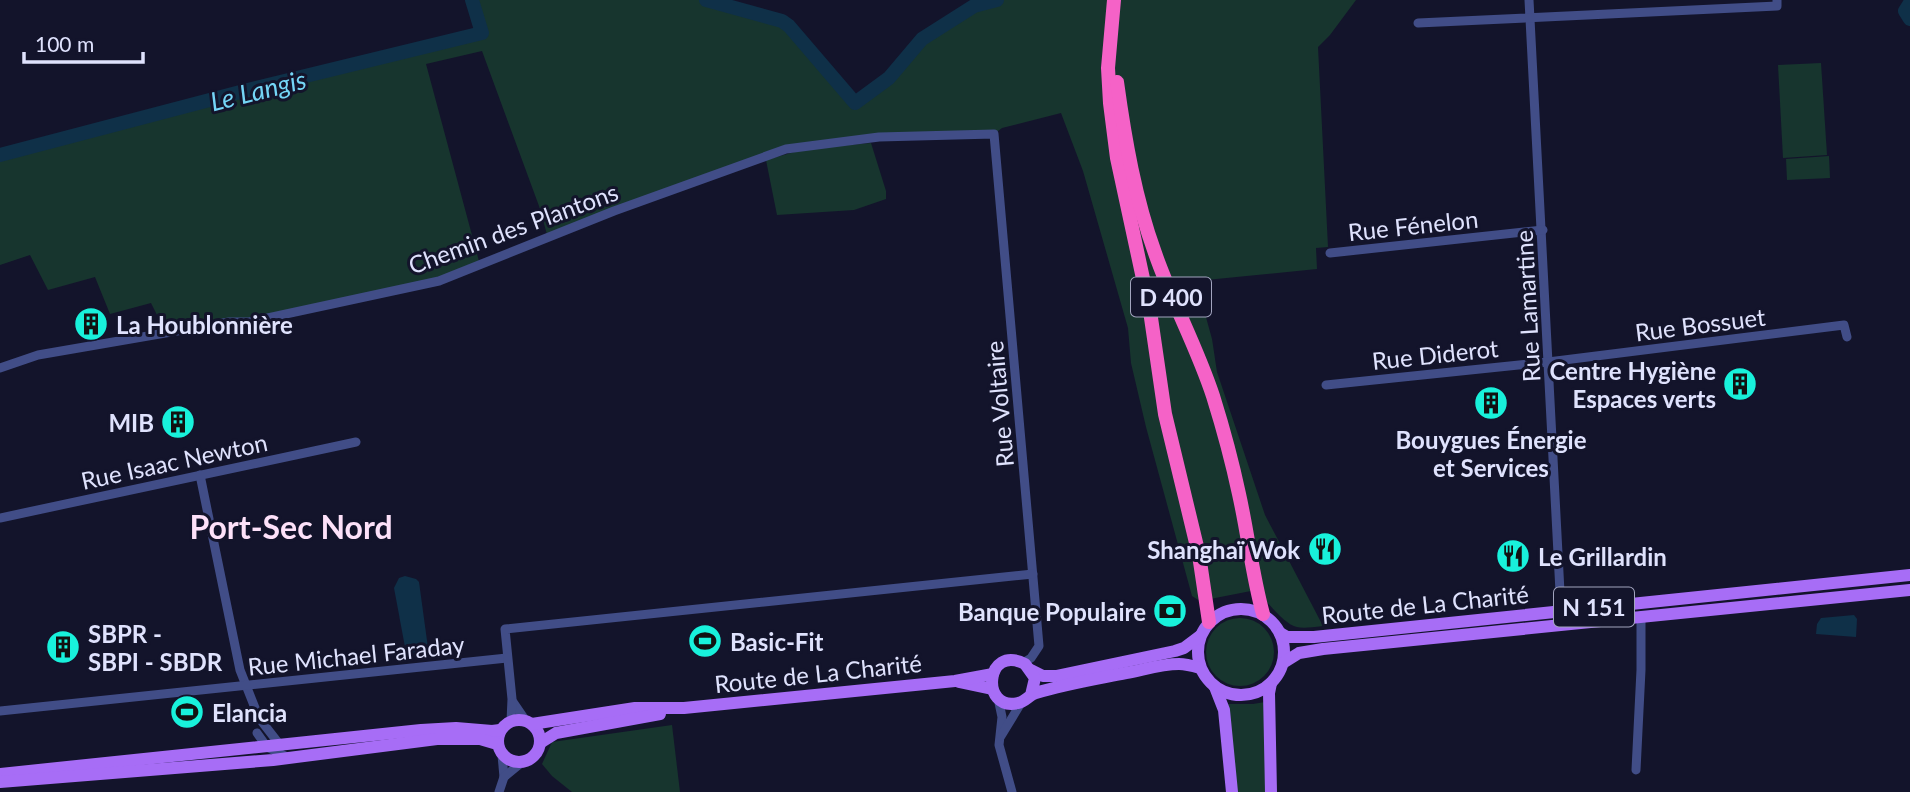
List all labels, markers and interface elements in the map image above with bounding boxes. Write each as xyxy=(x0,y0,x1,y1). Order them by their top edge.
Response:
scale bar xyxy=(24,21,144,65)
text: 100 m xyxy=(35,31,94,56)
water label: Le Langis xyxy=(207,63,309,117)
street label: Chemin des Plantons xyxy=(404,177,622,279)
street label: Rue Fénelon xyxy=(1347,204,1479,246)
street label: Rue Lamartine xyxy=(1509,229,1545,383)
road number: D 400 xyxy=(1131,278,1211,316)
street label: Rue Bossuet xyxy=(1633,302,1767,346)
building icon: La Houblonnière xyxy=(72,305,110,343)
place label: La Houblonnière xyxy=(116,310,293,339)
street label: Rue Diderot xyxy=(1370,333,1500,375)
street label: Rue Voltaire xyxy=(979,340,1019,468)
place label: Centre Hygiène Espaces verts xyxy=(1549,356,1716,413)
building icon: Centre Hygiène Espaces verts xyxy=(1721,365,1759,403)
building icon: Bouygues Énergie et Services xyxy=(1472,384,1510,422)
building icon: MIB xyxy=(159,403,197,441)
place label: MIB xyxy=(108,408,154,437)
place label: Bouygues Énergie et Services xyxy=(1395,425,1587,482)
street label: Rue Isaac Newton xyxy=(78,427,270,495)
district label: Port-Sec Nord xyxy=(189,507,393,546)
restaurant icon: Shanghaï Wok xyxy=(1306,530,1344,568)
place label: Shanghaï Wok xyxy=(1147,535,1300,564)
restaurant icon: Le Grillardin xyxy=(1494,537,1532,575)
place label: Le Grillardin xyxy=(1538,542,1667,571)
street label: Route de La Charité xyxy=(1320,579,1530,629)
road number: N 151 xyxy=(1554,587,1634,626)
bank icon: Banque Populaire xyxy=(1151,592,1189,630)
place label: Banque Populaire xyxy=(958,597,1146,626)
place label: SBPR - SBPI - SBDR xyxy=(88,619,223,676)
sports icon: Basic-Fit xyxy=(686,622,724,660)
place label: Basic-Fit xyxy=(730,627,824,656)
building icon: SBPR - SBPI - SBDR xyxy=(44,628,82,666)
street label: Rue Michael Faraday xyxy=(246,629,466,681)
street label: Route de La Charité xyxy=(713,648,923,698)
sports icon: Elancia xyxy=(168,693,206,731)
place label: Elancia xyxy=(212,698,287,727)

